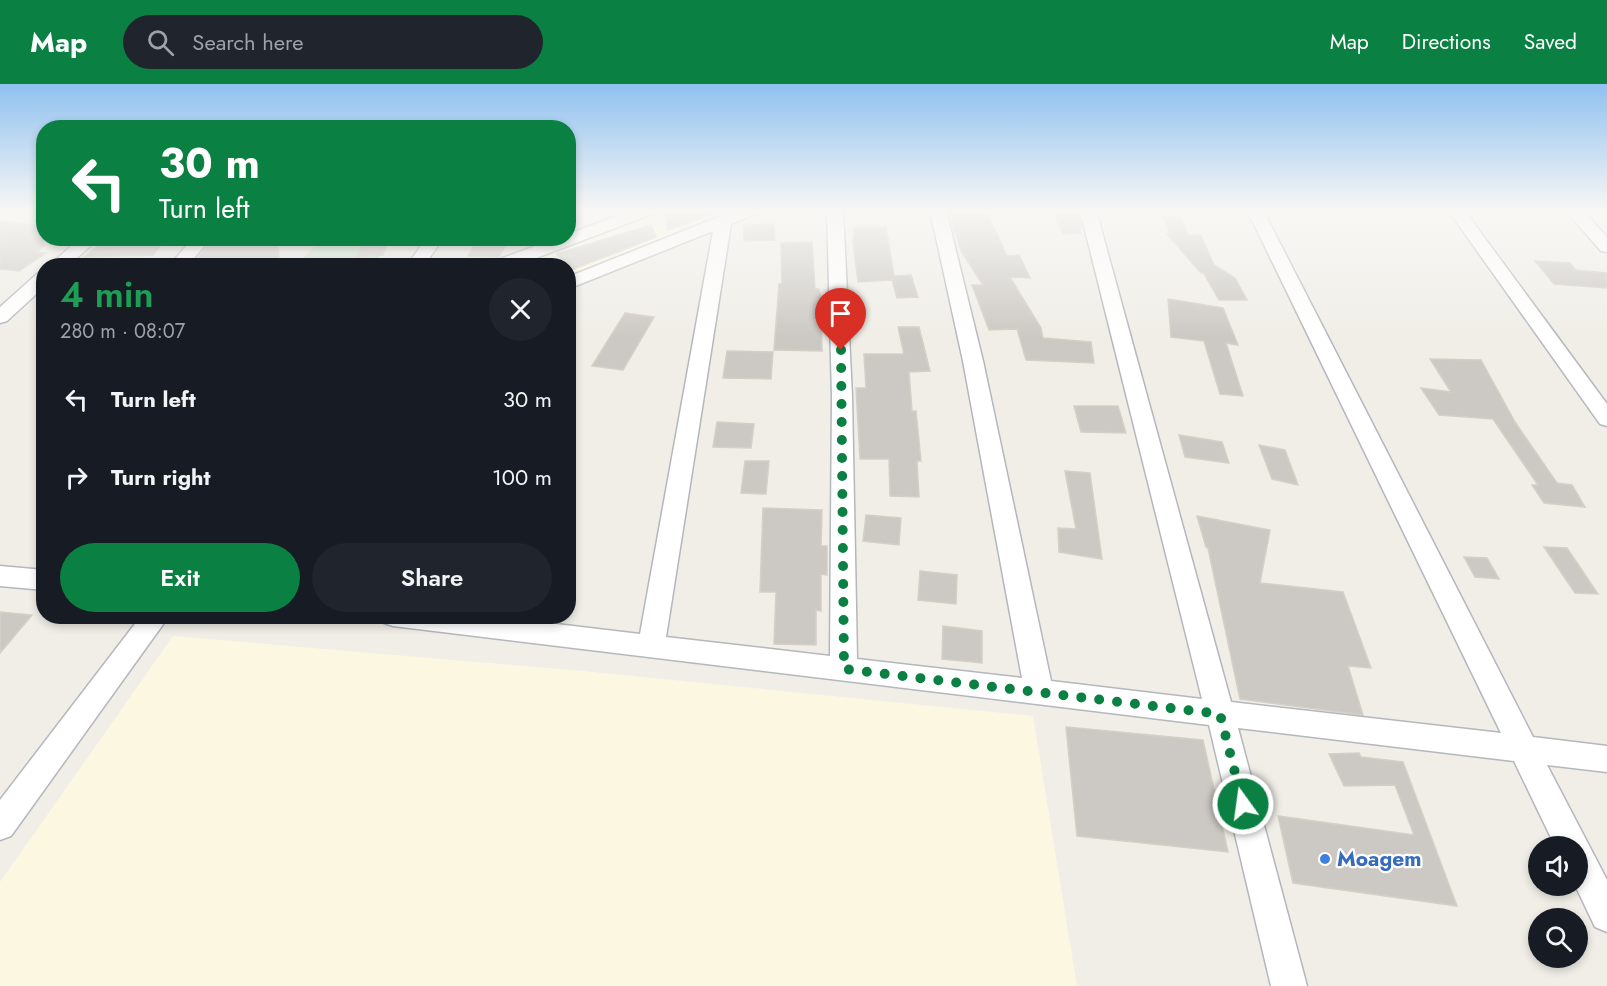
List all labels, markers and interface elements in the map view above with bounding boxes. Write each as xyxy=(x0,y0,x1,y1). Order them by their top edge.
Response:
search box xyxy=(123,15,543,69)
text: Map xyxy=(30,22,87,63)
icon: search xyxy=(144,26,177,59)
text: Search here xyxy=(192,26,304,58)
text: Map xyxy=(1330,27,1369,57)
text: Directions xyxy=(1402,27,1491,57)
text: Saved xyxy=(1524,27,1577,57)
text: 30 m xyxy=(159,133,260,194)
icon: left xyxy=(60,144,138,222)
text: Turn left xyxy=(159,189,249,228)
text: 4 min xyxy=(60,268,154,320)
button: close xyxy=(489,278,552,341)
pin xyxy=(815,288,866,350)
icon: arrive xyxy=(824,297,857,330)
text: 280 m · 08:07 xyxy=(60,317,185,346)
icon: left xyxy=(60,383,93,416)
text: Turn left xyxy=(111,383,196,415)
text: 30 m xyxy=(503,383,552,415)
icon: right xyxy=(60,461,93,494)
text: Turn right xyxy=(111,461,211,493)
text: 100 m xyxy=(492,461,552,493)
button: Exit xyxy=(60,543,300,612)
button: Share xyxy=(312,543,552,612)
position arrow xyxy=(1211,772,1275,836)
map controls xyxy=(1528,836,1588,968)
button: sound xyxy=(1528,836,1588,896)
place label: Moagem xyxy=(1337,844,1421,874)
marker: Moagem xyxy=(1318,852,1332,866)
button: search xyxy=(1528,908,1588,968)

